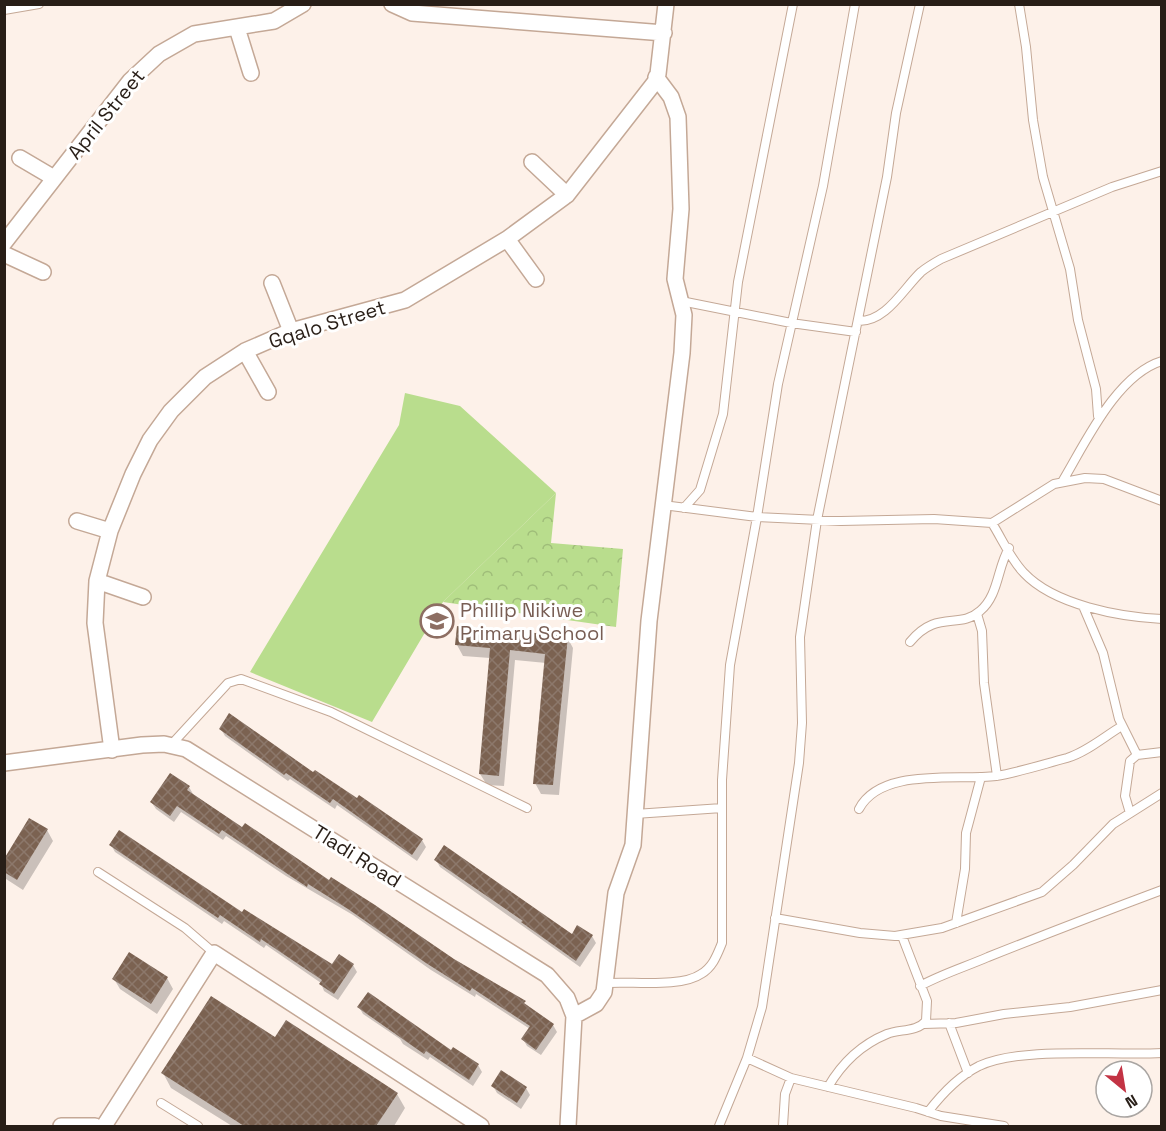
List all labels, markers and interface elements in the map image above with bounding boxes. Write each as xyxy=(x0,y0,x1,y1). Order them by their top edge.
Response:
street label: April Street xyxy=(62,63,150,165)
street label: Gqalo Street xyxy=(265,294,389,354)
place label: Phillip Nikiwe Primary School xyxy=(460,597,604,646)
school or university icon: Phillip Nikiwe Primary School xyxy=(419,603,455,639)
street label: Tladi Road xyxy=(308,819,406,893)
north arrow xyxy=(1094,1059,1154,1119)
text: N xyxy=(1121,1090,1141,1113)

